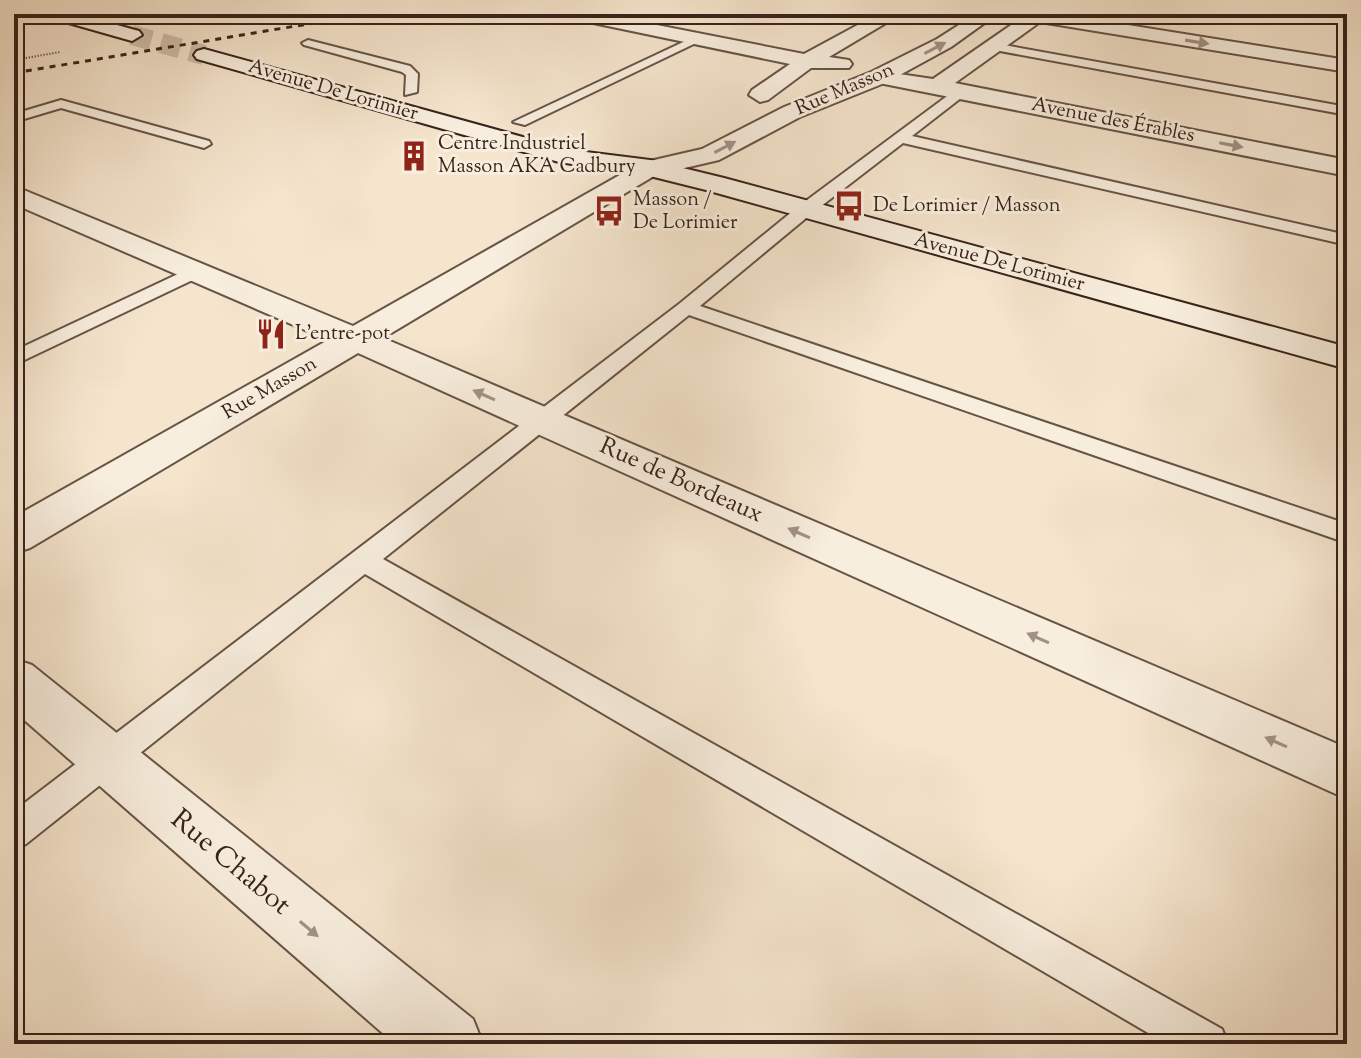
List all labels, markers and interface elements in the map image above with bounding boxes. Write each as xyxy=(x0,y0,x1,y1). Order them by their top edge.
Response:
one-way arrow xyxy=(1184,36,1209,49)
one-way arrow xyxy=(924,41,946,55)
street label: Avenue De Lorimier xyxy=(245,53,422,129)
street label: Rue Masson xyxy=(791,56,899,124)
street label: Avenue des Érables xyxy=(1029,90,1197,151)
place label: Centre Industriel Masson AKA Cadbury xyxy=(438,130,636,182)
building icon: Centre Industriel Masson AKA Cadbury xyxy=(397,139,431,173)
one-way arrow xyxy=(1218,139,1243,152)
one-way arrow xyxy=(713,141,736,154)
place label: Masson / De Lorimier xyxy=(633,186,738,238)
bus stop icon: De Lorimier / Masson xyxy=(832,189,866,223)
place label: De Lorimier / Masson xyxy=(873,192,1061,221)
bus stop icon: Masson / De Lorimier xyxy=(592,194,626,228)
street label: Avenue De Lorimier xyxy=(910,226,1088,300)
restaurant icon: L'entre-pot xyxy=(254,317,288,351)
place label: L'entre-pot xyxy=(295,320,390,349)
street label: Rue Masson xyxy=(217,350,323,428)
one-way arrow xyxy=(473,389,496,402)
street label: Rue de Bordeaux xyxy=(594,430,768,532)
one-way arrow xyxy=(788,527,811,540)
one-way arrow xyxy=(1026,631,1049,644)
one-way arrow xyxy=(1264,736,1287,749)
street label: Rue Chabot xyxy=(161,801,299,926)
one-way arrow xyxy=(299,920,319,937)

